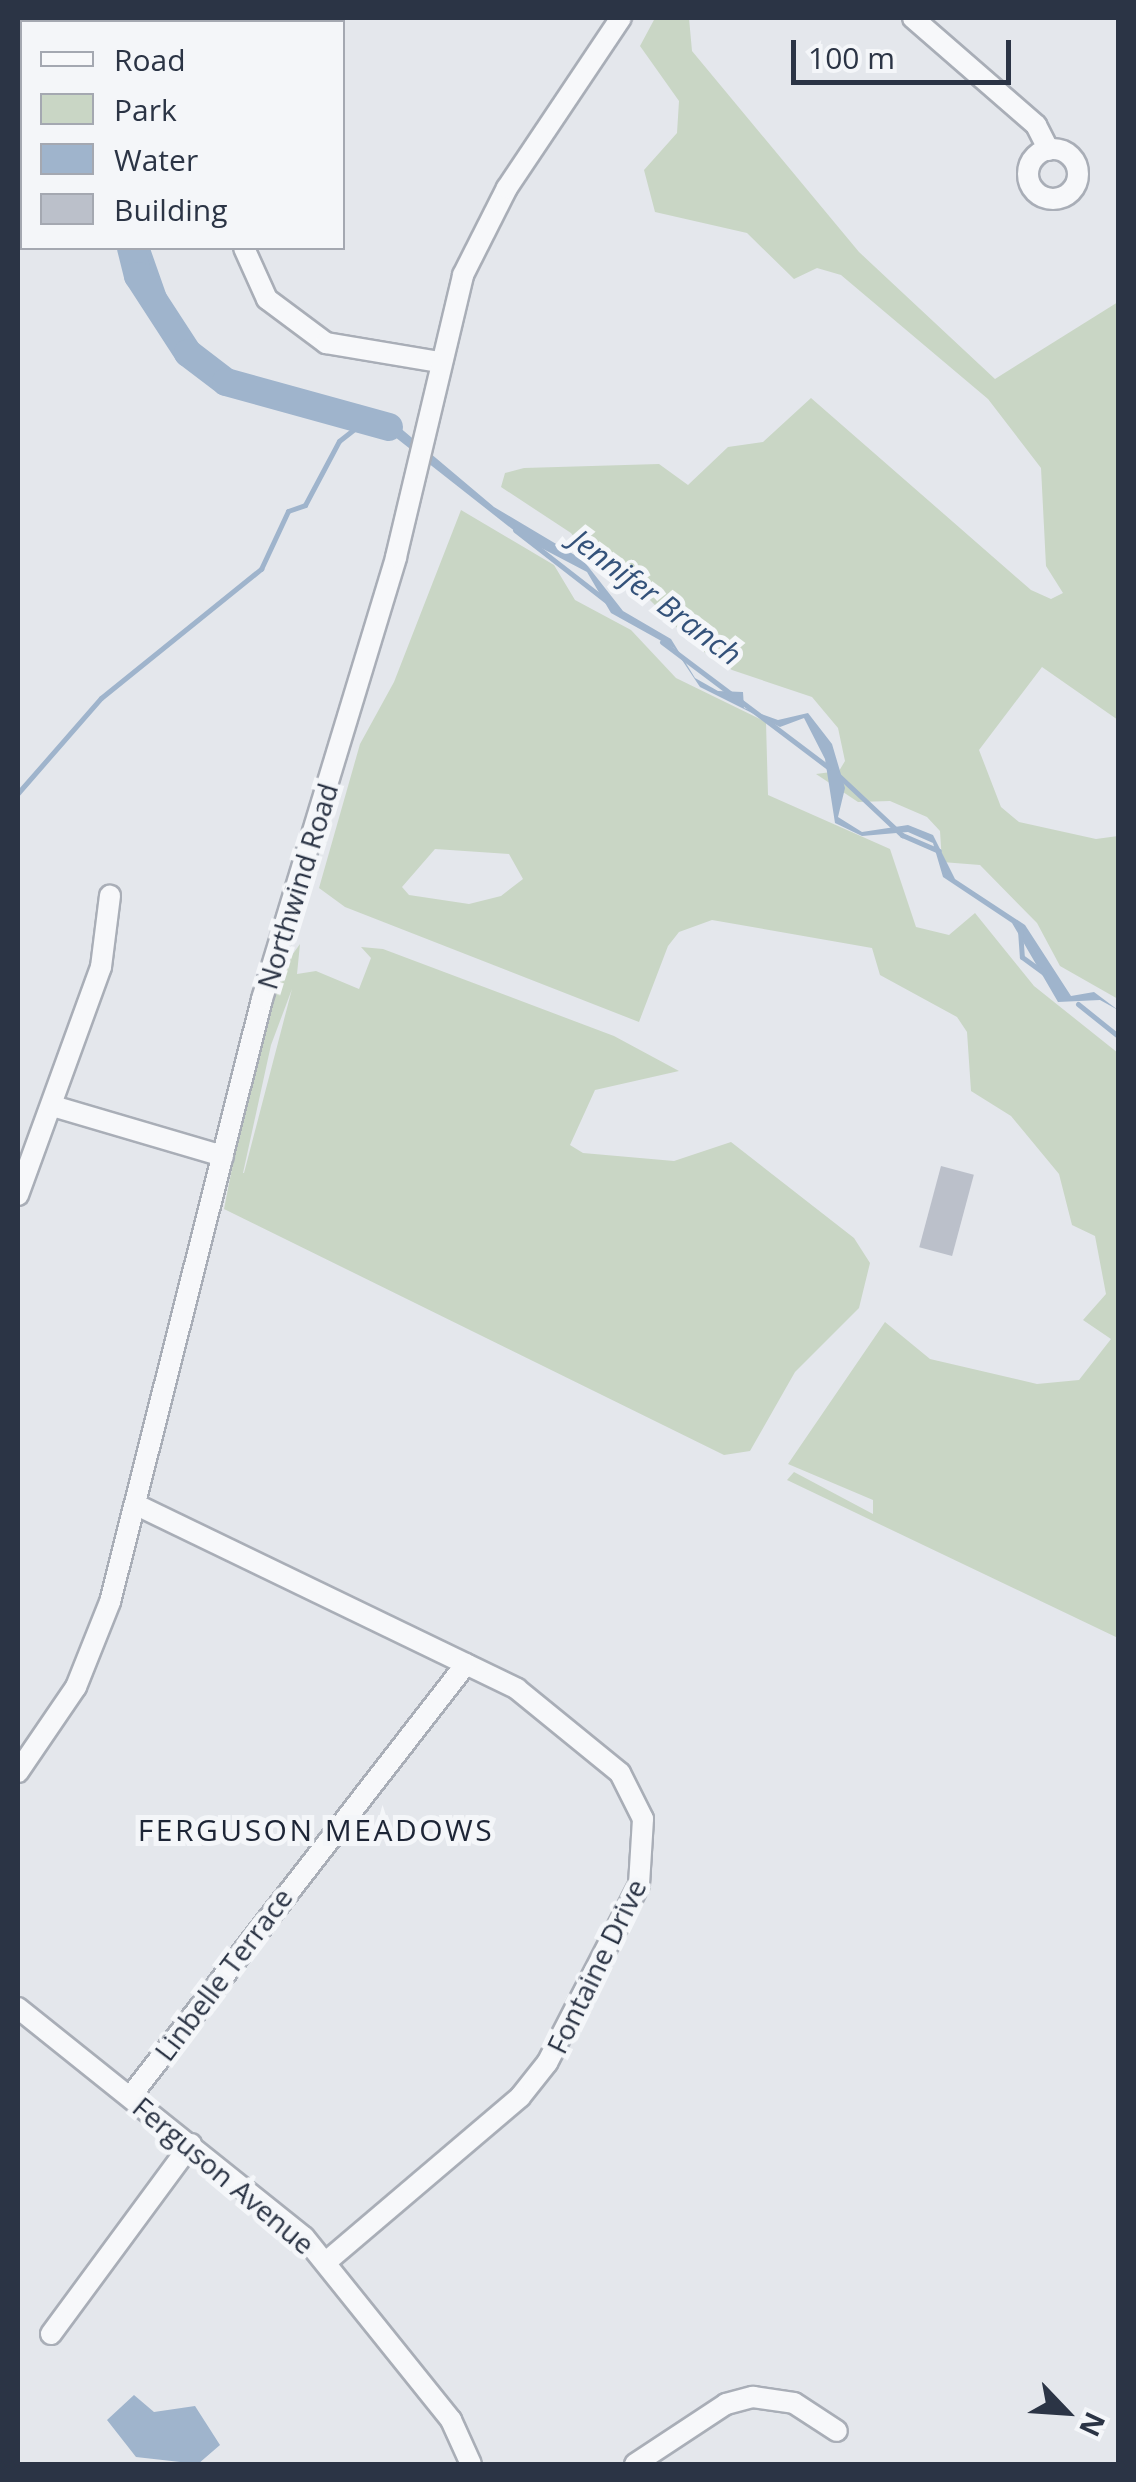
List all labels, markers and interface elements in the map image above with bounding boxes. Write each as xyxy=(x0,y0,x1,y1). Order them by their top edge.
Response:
legend xyxy=(20,20,345,250)
scale bar xyxy=(796,20,1016,82)
text: 100 m xyxy=(808,37,895,78)
text: Road xyxy=(114,39,186,80)
text: Park xyxy=(114,89,177,130)
text: Water xyxy=(114,139,198,180)
text: Building xyxy=(114,189,228,230)
water label: Jennifer Branch xyxy=(564,521,748,673)
street label: Northwind Road xyxy=(250,779,344,993)
district label: FERGUSON MEADOWS xyxy=(138,1812,494,1848)
street label: Fontaine Drive xyxy=(539,1873,653,2059)
street label: Linbelle Terrace xyxy=(147,1881,299,2067)
street label: Ferguson Avenue xyxy=(127,2089,321,2261)
north arrow xyxy=(1016,2362,1116,2462)
text: N xyxy=(1071,2406,1115,2443)

